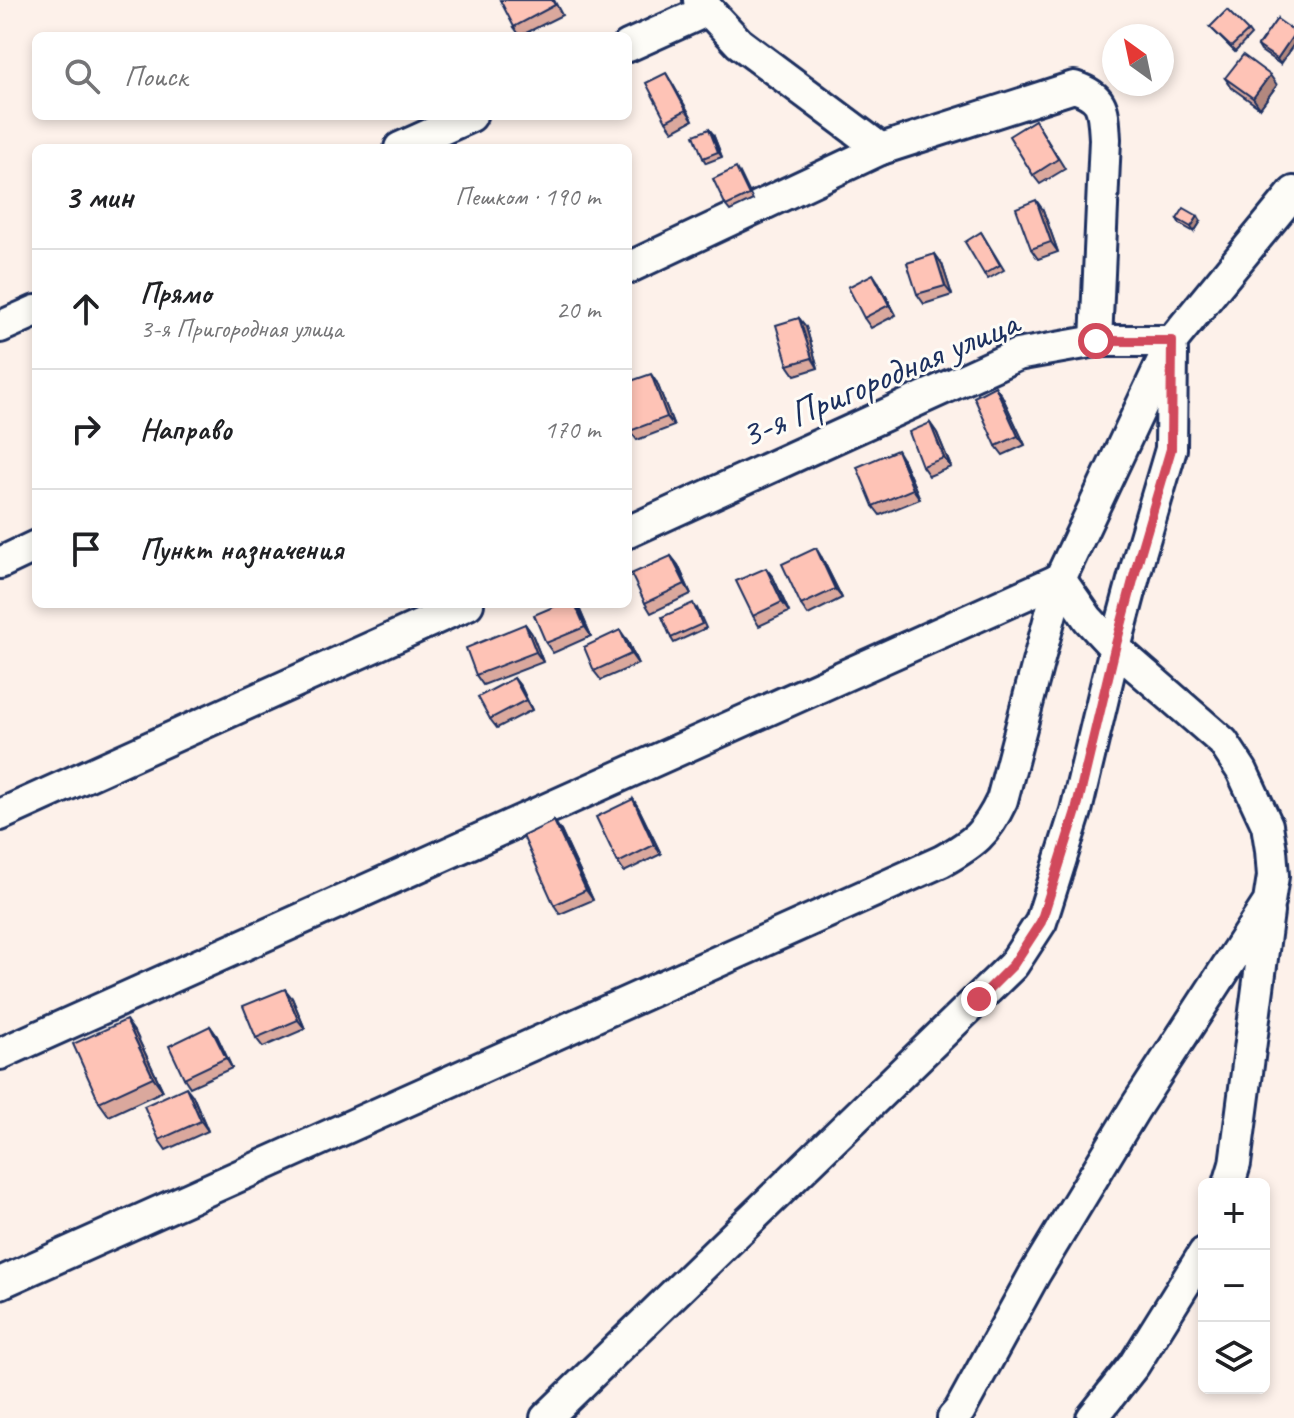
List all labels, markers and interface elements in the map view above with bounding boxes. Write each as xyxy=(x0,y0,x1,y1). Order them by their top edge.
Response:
north arrow xyxy=(1102,24,1174,96)
search box xyxy=(32,32,632,120)
icon: search xyxy=(60,54,104,98)
text: Поиск xyxy=(124,57,187,95)
text: 3 мин xyxy=(64,175,133,218)
text: Пешком · 190 m xyxy=(455,180,600,213)
text: Прямо xyxy=(140,274,211,312)
icon: ahead xyxy=(64,287,108,331)
text: 20 m xyxy=(556,293,600,326)
street label: 3-я Пригородная улица xyxy=(734,298,1028,458)
text: 3-я Пригородная улица xyxy=(140,312,343,345)
route start xyxy=(1078,323,1114,359)
icon: right xyxy=(64,407,108,451)
text: Направо xyxy=(140,410,232,448)
text: 170 m xyxy=(544,413,600,446)
icon: arrive xyxy=(64,527,108,571)
text: Пункт назначения xyxy=(140,530,343,568)
route end xyxy=(961,981,997,1017)
map controls xyxy=(1198,1178,1270,1394)
button: + xyxy=(1198,1178,1270,1250)
button: − xyxy=(1198,1250,1270,1322)
button: layers xyxy=(1198,1322,1270,1394)

